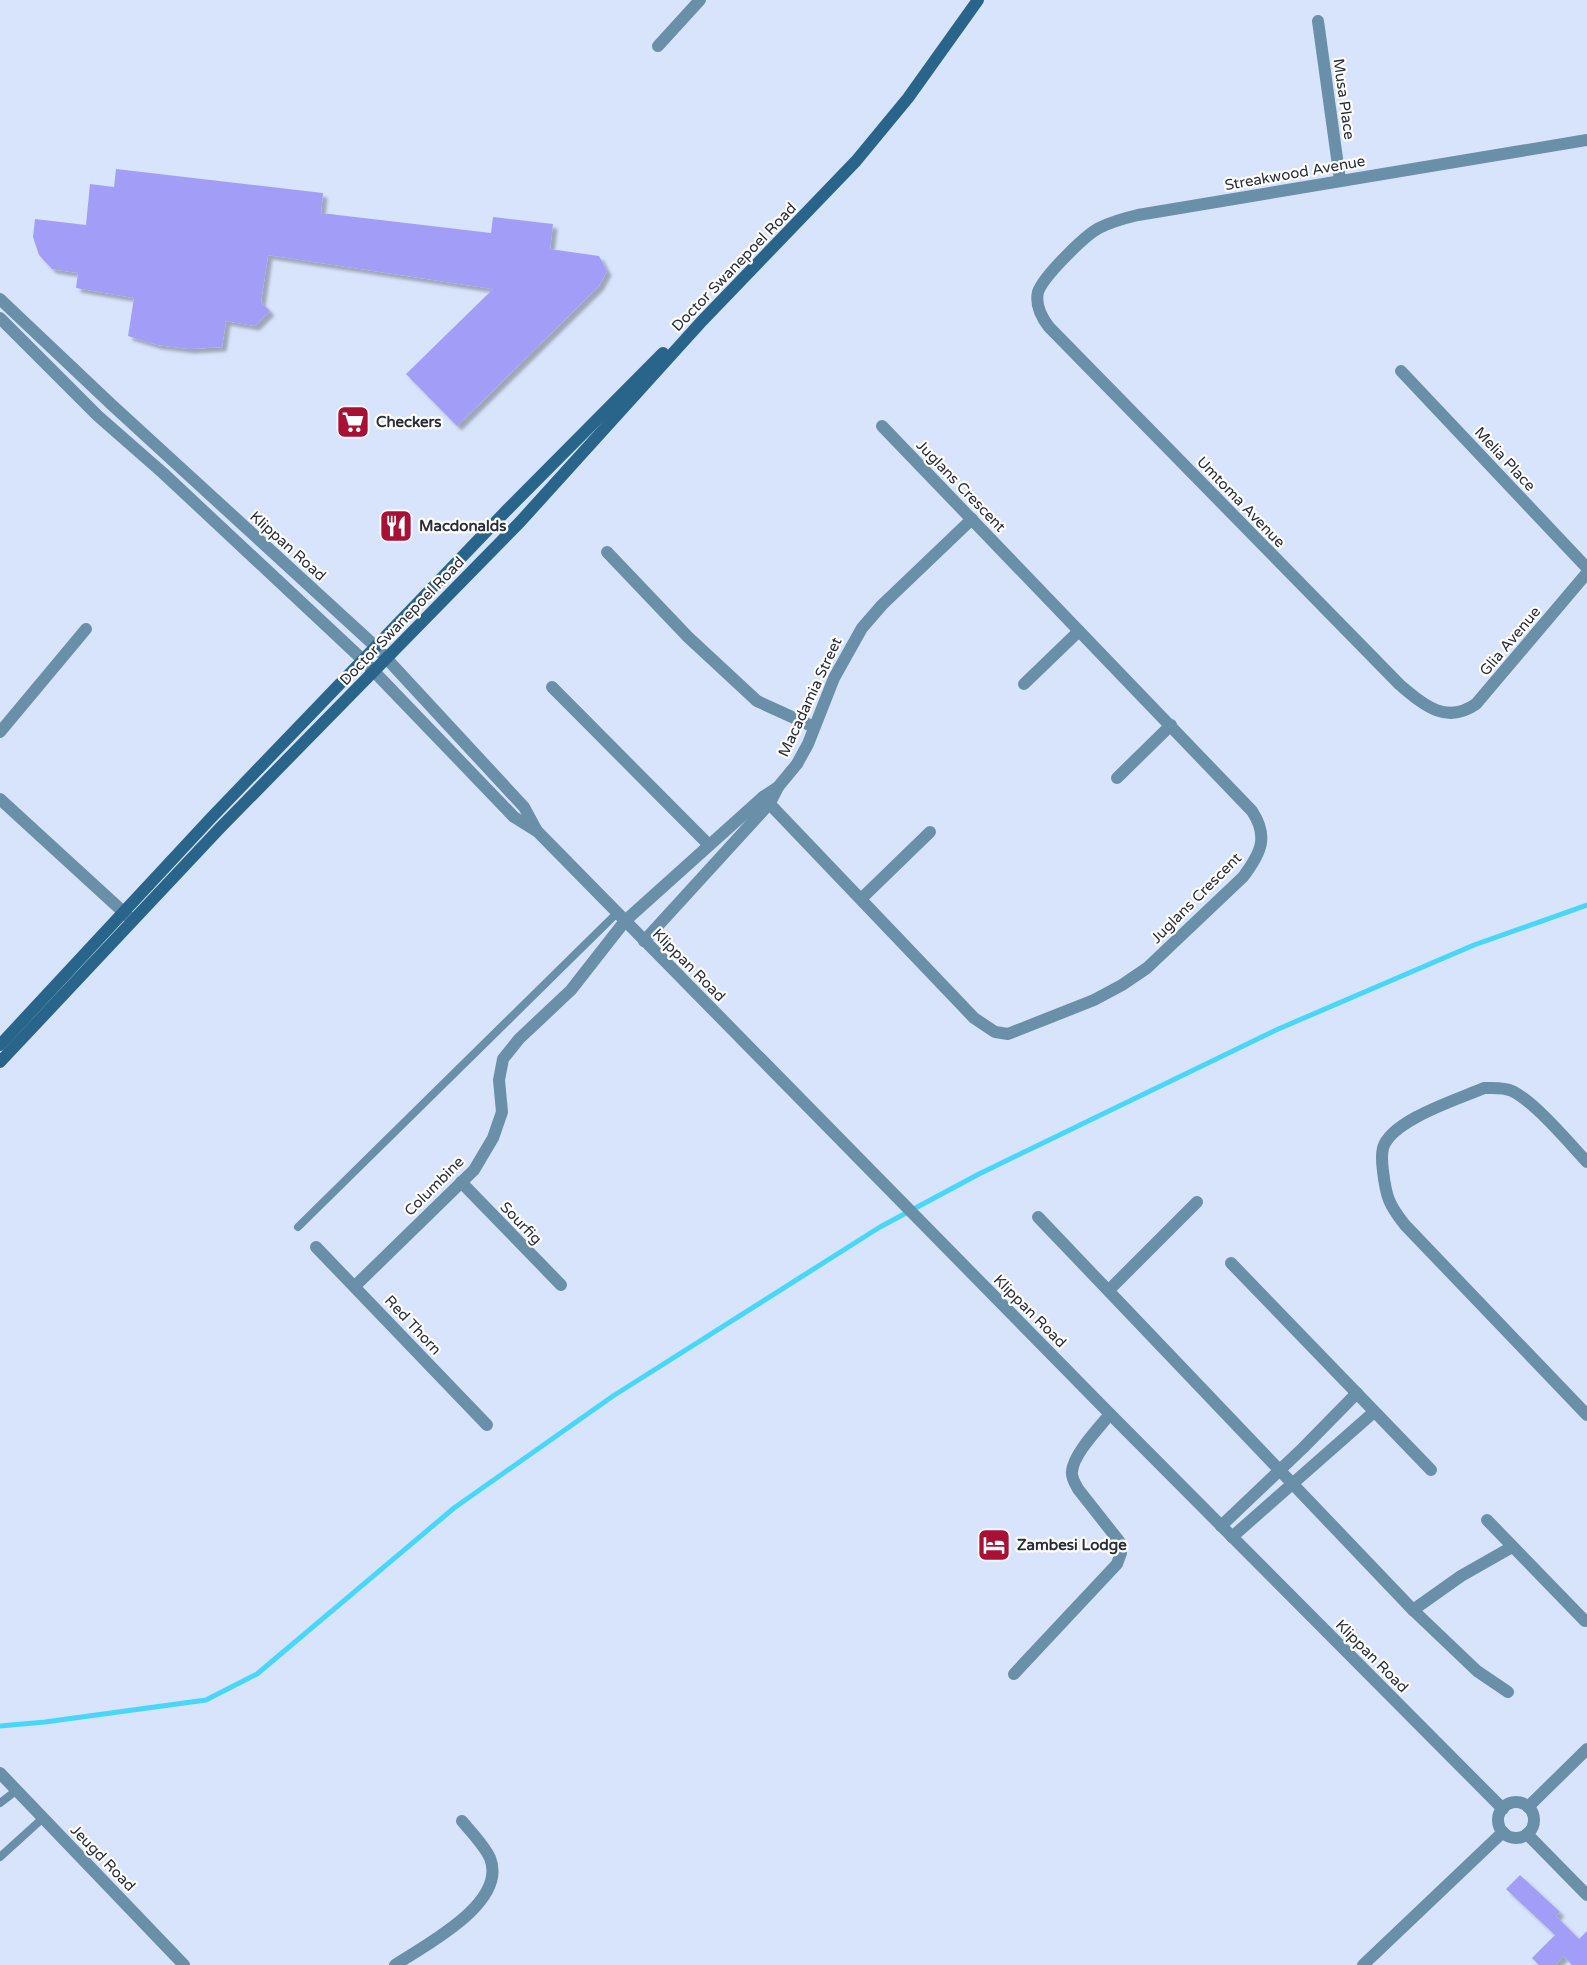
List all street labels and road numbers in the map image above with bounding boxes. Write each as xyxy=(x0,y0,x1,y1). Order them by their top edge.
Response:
street label: Musa Place xyxy=(1329,57,1359,141)
street label: Streakwood Avenue xyxy=(1223,152,1367,194)
street label: Doctor Swanepoel Road xyxy=(668,199,800,335)
street label: Melia Place xyxy=(1471,423,1539,495)
street label: Juglans Crescent xyxy=(913,436,1010,536)
street label: Umtoma Avenue xyxy=(1193,453,1289,551)
street label: Klippan Road xyxy=(246,507,330,585)
street label: Doctor Swanepoel Road xyxy=(336,553,468,689)
street label: Glia Avenue xyxy=(1476,603,1544,679)
street label: Macadamia Street xyxy=(774,634,846,760)
street label: Juglans Crescent xyxy=(1147,849,1245,947)
street label: Klippan Road xyxy=(649,925,729,1005)
street label: Columbine xyxy=(400,1152,468,1220)
street label: Sourfig xyxy=(496,1198,546,1248)
street label: Klippan Road xyxy=(990,1271,1070,1351)
street label: Red Thorn xyxy=(381,1292,445,1358)
street label: Klippan Road xyxy=(1332,1616,1412,1696)
street label: Jeugd Road xyxy=(67,1821,139,1895)

